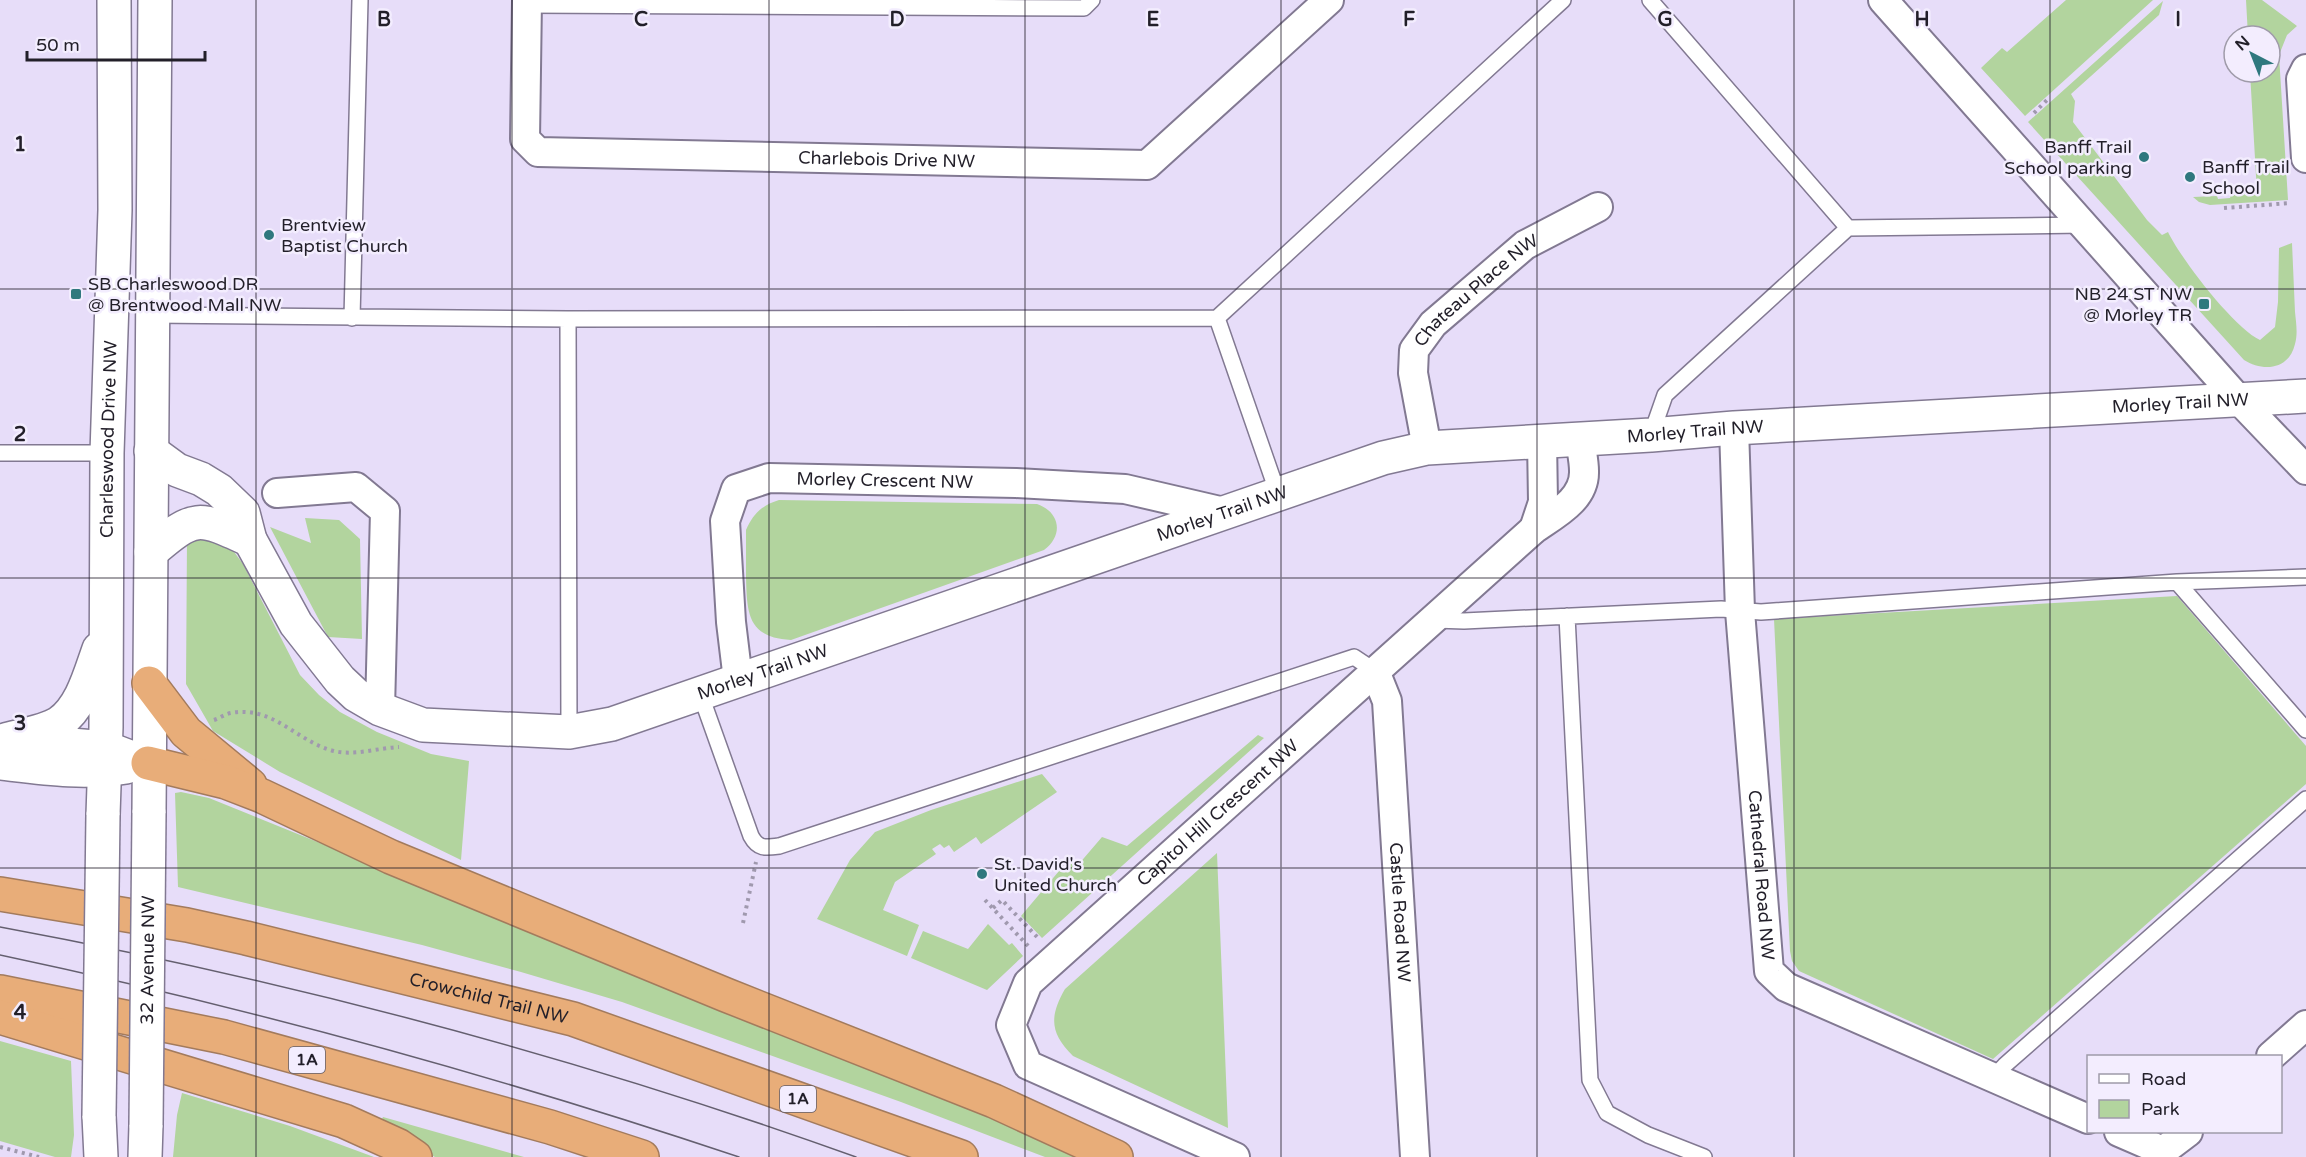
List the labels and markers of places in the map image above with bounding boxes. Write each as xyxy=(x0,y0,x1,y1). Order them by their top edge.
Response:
place label: Banff Trail School parking xyxy=(2004,136,2132,179)
marker: Banff Trail School parking xyxy=(2137,150,2151,164)
place label: Banff Trail School xyxy=(2202,156,2290,199)
marker: Banff Trail School xyxy=(2183,170,2197,184)
place label: Brentview Baptist Church xyxy=(281,214,408,257)
marker: Brentview Baptist Church xyxy=(262,228,276,242)
place label: SB Charleswood DR @ Brentwood Mall NW xyxy=(88,273,281,316)
place label: NB 24 ST NW @ Morley TR xyxy=(2074,283,2192,326)
marker: SB Charleswood DR @ Brentwood Mall NW xyxy=(69,287,83,301)
marker: NB 24 ST NW @ Morley TR xyxy=(2197,297,2211,311)
place label: St. David's United Church xyxy=(994,853,1117,896)
marker: St. David's United Church xyxy=(975,867,989,881)

